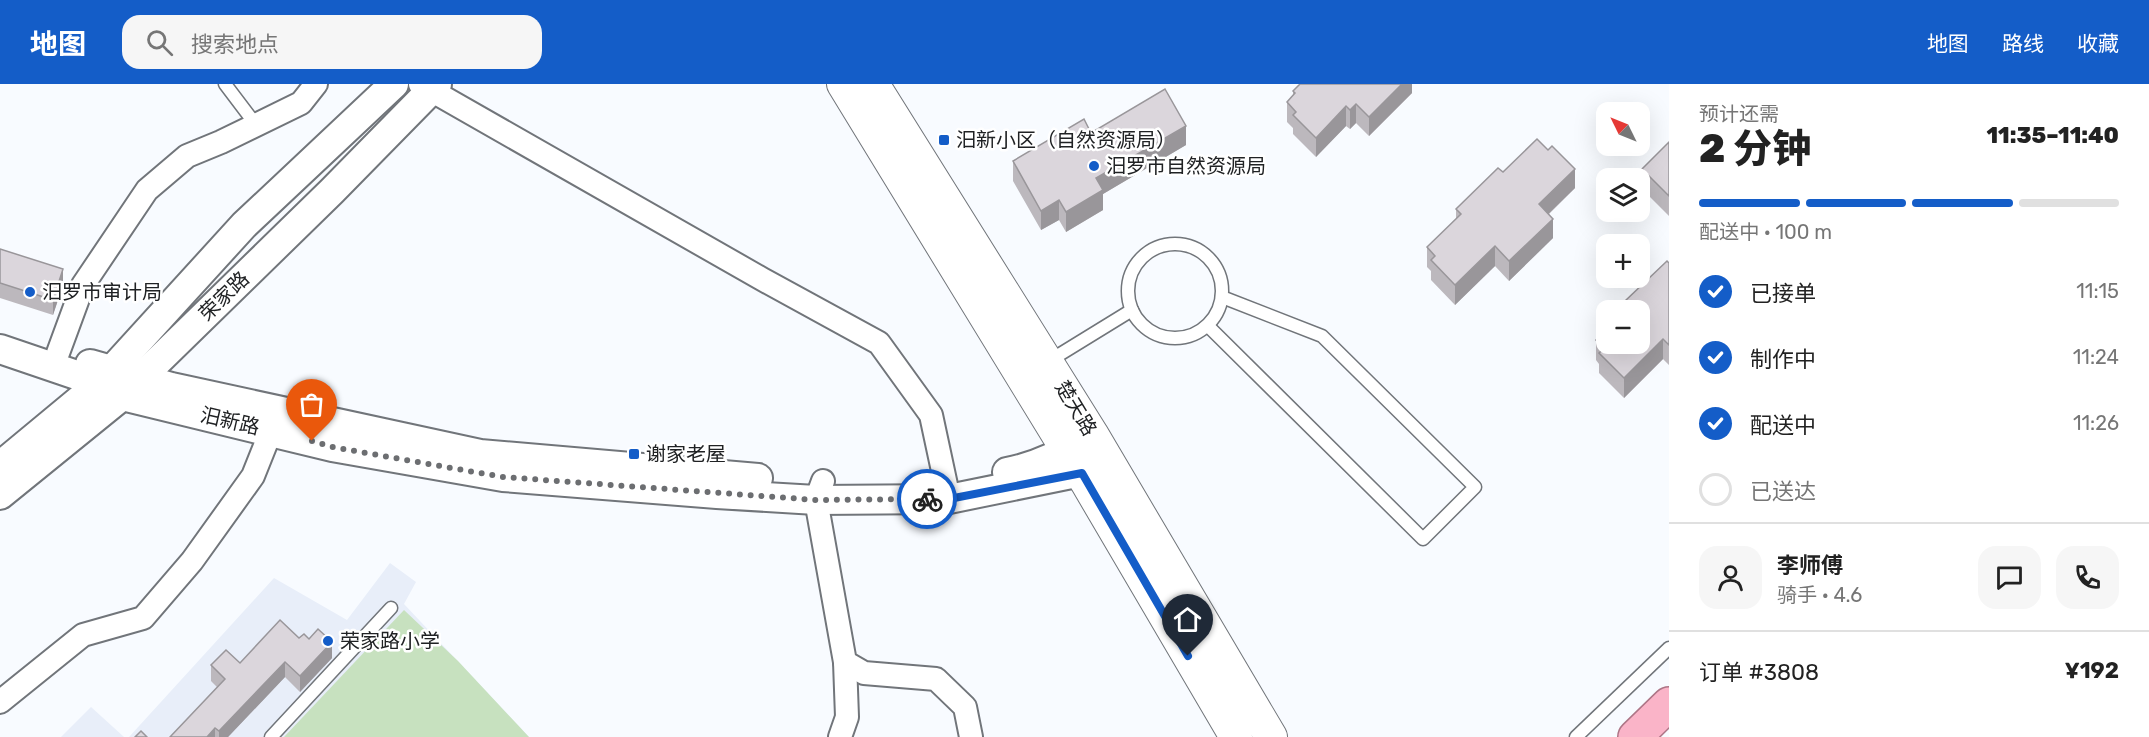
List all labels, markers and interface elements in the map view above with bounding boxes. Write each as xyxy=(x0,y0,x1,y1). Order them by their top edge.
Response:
search box xyxy=(122,15,542,69)
icon: search xyxy=(143,26,176,59)
text: 地图 xyxy=(30,28,86,61)
text: 搜索地点 xyxy=(191,31,279,58)
text: 地图 xyxy=(1927,31,1969,56)
text: 路线 xyxy=(2002,31,2044,56)
text: 收藏 xyxy=(2077,31,2119,56)
north arrow xyxy=(1596,102,1650,156)
map controls xyxy=(1596,102,1650,354)
text: 预计还需 xyxy=(1699,102,1779,126)
text: 11:35–11:40 xyxy=(1986,122,2119,149)
text: 2 分钟 xyxy=(1699,126,1811,172)
place label: 汨新小区（自然资源局） xyxy=(956,128,1176,152)
marker: 汨新小区（自然资源局） xyxy=(937,133,951,147)
place label: 汨罗市自然资源局 xyxy=(1106,154,1266,178)
marker: 汨罗市自然资源局 xyxy=(1087,159,1101,173)
button: layers xyxy=(1596,168,1650,222)
text: 配送中 · 100 m xyxy=(1699,220,1832,244)
button: + xyxy=(1596,234,1650,288)
street label: 荣家路 xyxy=(194,267,254,325)
icon: check xyxy=(1699,275,1732,308)
text: 11:15 xyxy=(2076,279,2119,303)
place label: 汨罗市审计局 xyxy=(42,280,162,304)
text: 已接单 xyxy=(1750,280,1816,307)
marker: 汨罗市审计局 xyxy=(23,285,37,299)
button: − xyxy=(1596,300,1650,354)
icon: check xyxy=(1699,341,1732,374)
text: 11:24 xyxy=(2073,345,2119,369)
text: 制作中 xyxy=(1750,346,1816,373)
street label: 楚天路 xyxy=(1050,376,1102,440)
pin xyxy=(286,379,337,441)
icon: bag xyxy=(295,388,328,421)
street label: 汨新路 xyxy=(198,403,262,439)
icon: check xyxy=(1699,407,1732,440)
text: 11:26 xyxy=(2073,411,2119,435)
text: 配送中 xyxy=(1750,412,1816,439)
place label: 谢家老屋 xyxy=(646,442,726,466)
marker: 谢家老屋 xyxy=(627,447,641,461)
courier xyxy=(897,469,957,529)
text: 已送达 xyxy=(1750,478,1816,505)
icon: bike xyxy=(911,483,944,516)
button: person xyxy=(1699,546,1762,609)
button: chat xyxy=(1978,546,2041,609)
button: phone xyxy=(2056,546,2119,609)
text: 李师傅 xyxy=(1777,552,1843,579)
text: 骑手 · 4.6 xyxy=(1777,583,1862,607)
pin xyxy=(1162,594,1213,656)
icon: home xyxy=(1171,603,1204,636)
place label: 荣家路小学 xyxy=(340,629,440,653)
marker: 荣家路小学 xyxy=(321,634,335,648)
text: ¥192 xyxy=(2065,657,2119,684)
text: 订单 #3808 xyxy=(1699,659,1819,686)

